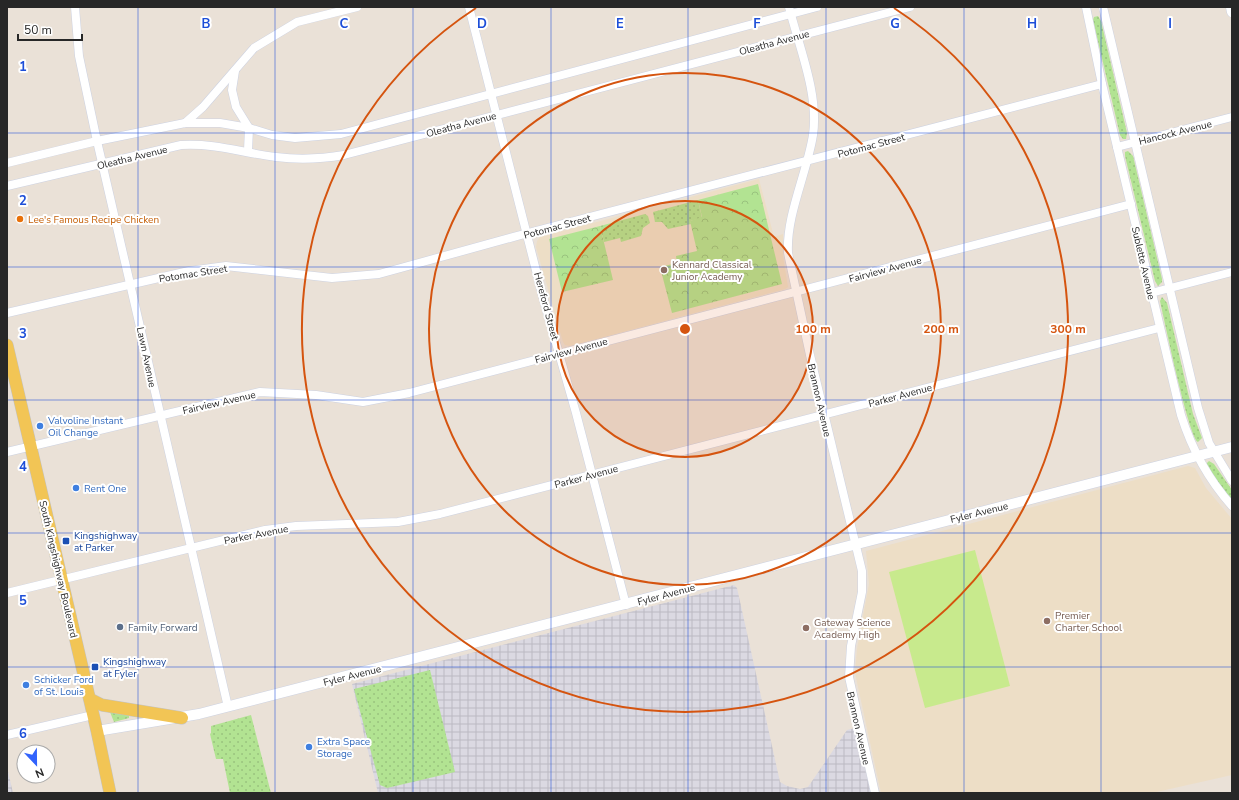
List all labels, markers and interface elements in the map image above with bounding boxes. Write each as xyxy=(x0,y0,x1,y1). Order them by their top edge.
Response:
text: B xyxy=(202,15,211,33)
text: C xyxy=(340,15,349,33)
text: D xyxy=(477,15,487,33)
text: E xyxy=(616,15,624,33)
text: F xyxy=(753,15,761,33)
text: G xyxy=(890,15,900,33)
text: H xyxy=(1027,15,1037,33)
text: I xyxy=(1168,15,1172,33)
scale bar xyxy=(18,16,82,42)
text: 50 m xyxy=(24,22,52,38)
street label: Oleatha Avenue xyxy=(738,27,811,59)
text: 1 xyxy=(19,58,27,76)
street label: Oleatha Avenue xyxy=(425,109,498,141)
street label: Hancock Avenue xyxy=(1137,117,1213,149)
street label: Potomac Street xyxy=(836,130,907,162)
street label: Oleatha Avenue xyxy=(95,142,169,174)
text: 2 xyxy=(19,192,27,210)
street label: Potomac Street xyxy=(522,211,593,243)
place label: Lee's Famous Recipe Chicken xyxy=(28,213,159,227)
marker: Lee's Famous Recipe Chicken xyxy=(15,214,25,224)
street label: Sublette Avenue xyxy=(1128,225,1158,301)
street label: Fairview Avenue xyxy=(847,254,923,286)
place label: Kennard Classical Junior Academy xyxy=(671,258,752,284)
street label: Potomac Street xyxy=(158,262,229,286)
marker: Kennard Classical Junior Academy xyxy=(659,265,669,275)
street label: Hereford Street xyxy=(530,271,562,342)
text: 100 m xyxy=(795,321,831,337)
text: 200 m xyxy=(923,321,959,337)
text: 300 m xyxy=(1050,321,1086,337)
centre of rings xyxy=(678,322,692,336)
text: 3 xyxy=(19,325,27,343)
street label: Lawn Avenue xyxy=(133,326,159,389)
street label: Fairview Avenue xyxy=(533,335,609,367)
street label: Brannon Avenue xyxy=(804,362,834,438)
street label: Parker Avenue xyxy=(867,381,934,411)
street label: Fairview Avenue xyxy=(181,388,257,418)
place label: Valvoline Instant Oil Change xyxy=(47,414,123,440)
marker: Valvoline Instant Oil Change xyxy=(35,421,45,431)
text: 4 xyxy=(19,458,27,476)
street label: Parker Avenue xyxy=(553,462,620,492)
place label: Rent One xyxy=(84,482,126,496)
marker: Rent One xyxy=(71,483,81,493)
street label: South Kingshighway Boulevard xyxy=(35,499,81,639)
street label: Fyler Avenue xyxy=(949,499,1010,527)
street label: Parker Avenue xyxy=(223,522,290,548)
place label: Kingshighway at Parker xyxy=(74,529,138,555)
marker: Kingshighway at Parker xyxy=(61,536,71,546)
street label: Fyler Avenue xyxy=(636,581,697,609)
text: 5 xyxy=(19,592,27,610)
place label: Premier Charter School xyxy=(1055,609,1122,635)
place label: Gateway Science Academy High xyxy=(814,616,891,642)
marker: Premier Charter School xyxy=(1042,616,1052,626)
place label: Family Forward xyxy=(128,621,198,635)
marker: Family Forward xyxy=(115,622,125,632)
marker: Gateway Science Academy High xyxy=(801,623,811,633)
place label: Kingshighway at Fyler xyxy=(103,655,167,681)
marker: Kingshighway at Fyler xyxy=(90,662,100,672)
street label: Fyler Avenue xyxy=(322,662,383,690)
place label: Schicker Ford of St. Louis xyxy=(34,673,94,699)
marker: Schicker Ford of St. Louis xyxy=(21,680,31,690)
street label: Brannon Avenue xyxy=(843,690,873,766)
text: 6 xyxy=(19,725,27,743)
place label: Extra Space Storage xyxy=(317,735,370,761)
marker: Extra Space Storage xyxy=(304,742,314,752)
north arrow xyxy=(16,744,56,784)
text: N xyxy=(33,764,46,781)

